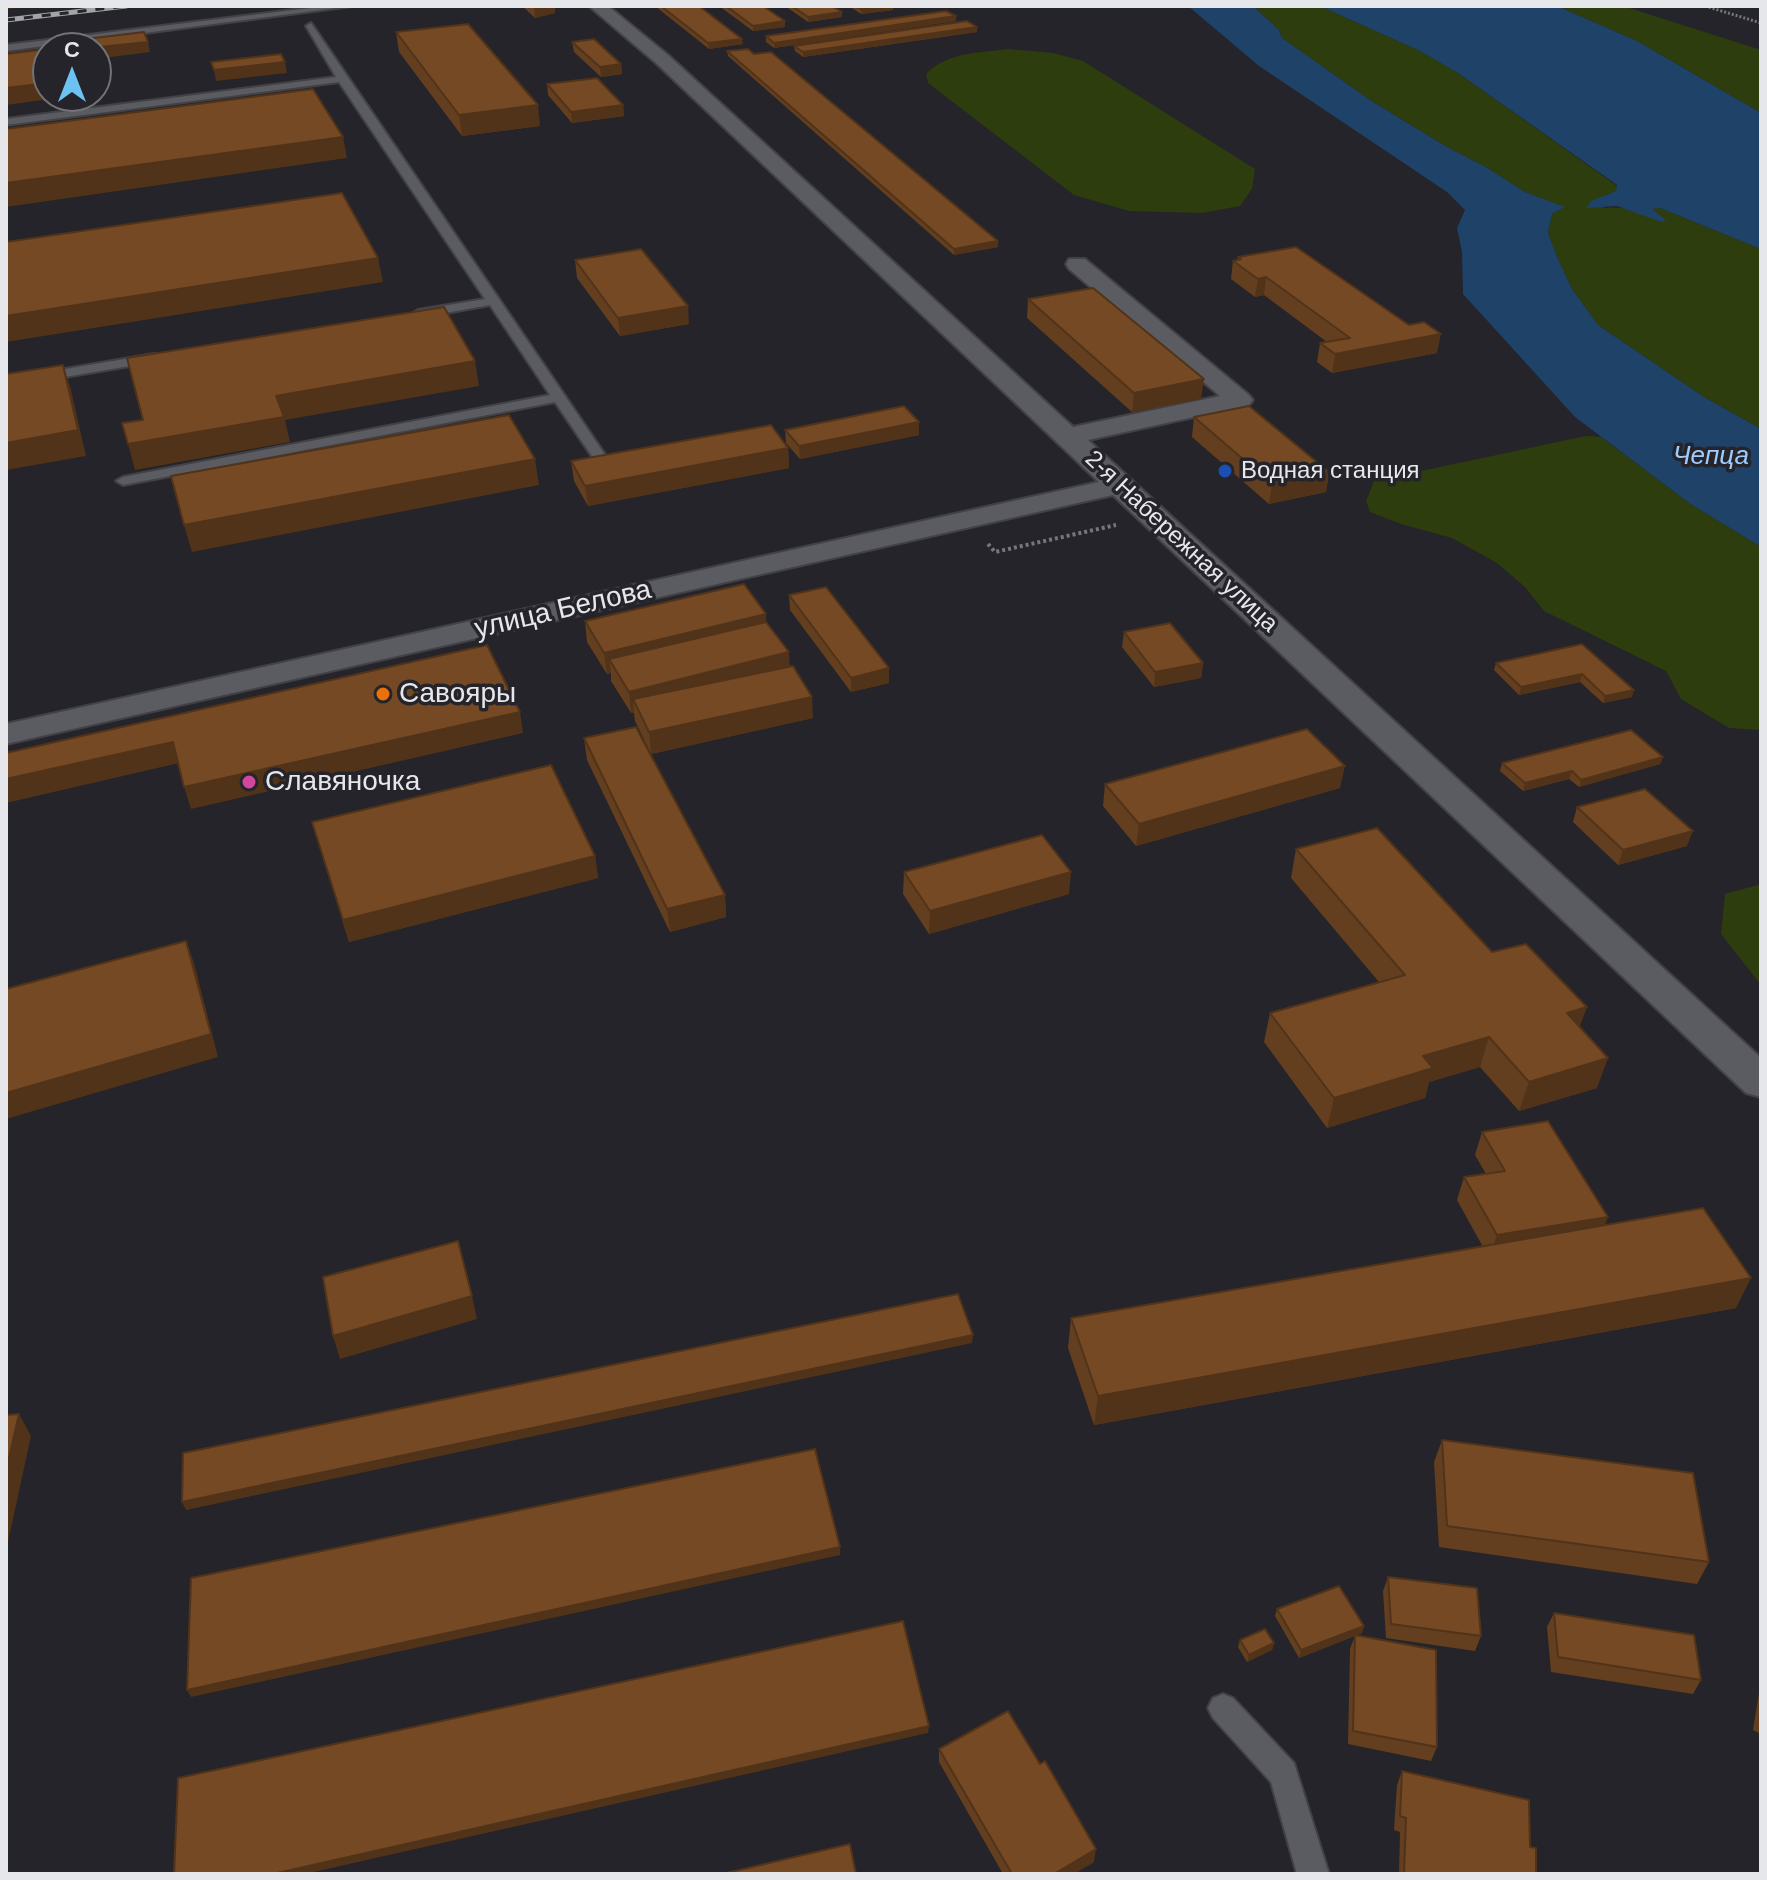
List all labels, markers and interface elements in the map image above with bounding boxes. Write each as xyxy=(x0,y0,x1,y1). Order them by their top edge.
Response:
north arrow xyxy=(32,32,112,112)
text: С xyxy=(64,37,80,62)
water label: Чепца xyxy=(1673,441,1749,473)
street label: 2-я Набережная улица xyxy=(1079,445,1283,639)
place label: Водная станция xyxy=(1241,457,1420,485)
marker: Водная станция xyxy=(1216,462,1234,480)
street label: улица Белова xyxy=(471,573,655,647)
place label: Савояры xyxy=(399,677,516,711)
marker: Савояры xyxy=(374,685,392,703)
place label: Славяночка xyxy=(265,765,420,799)
marker: Славяночка xyxy=(240,773,258,791)

